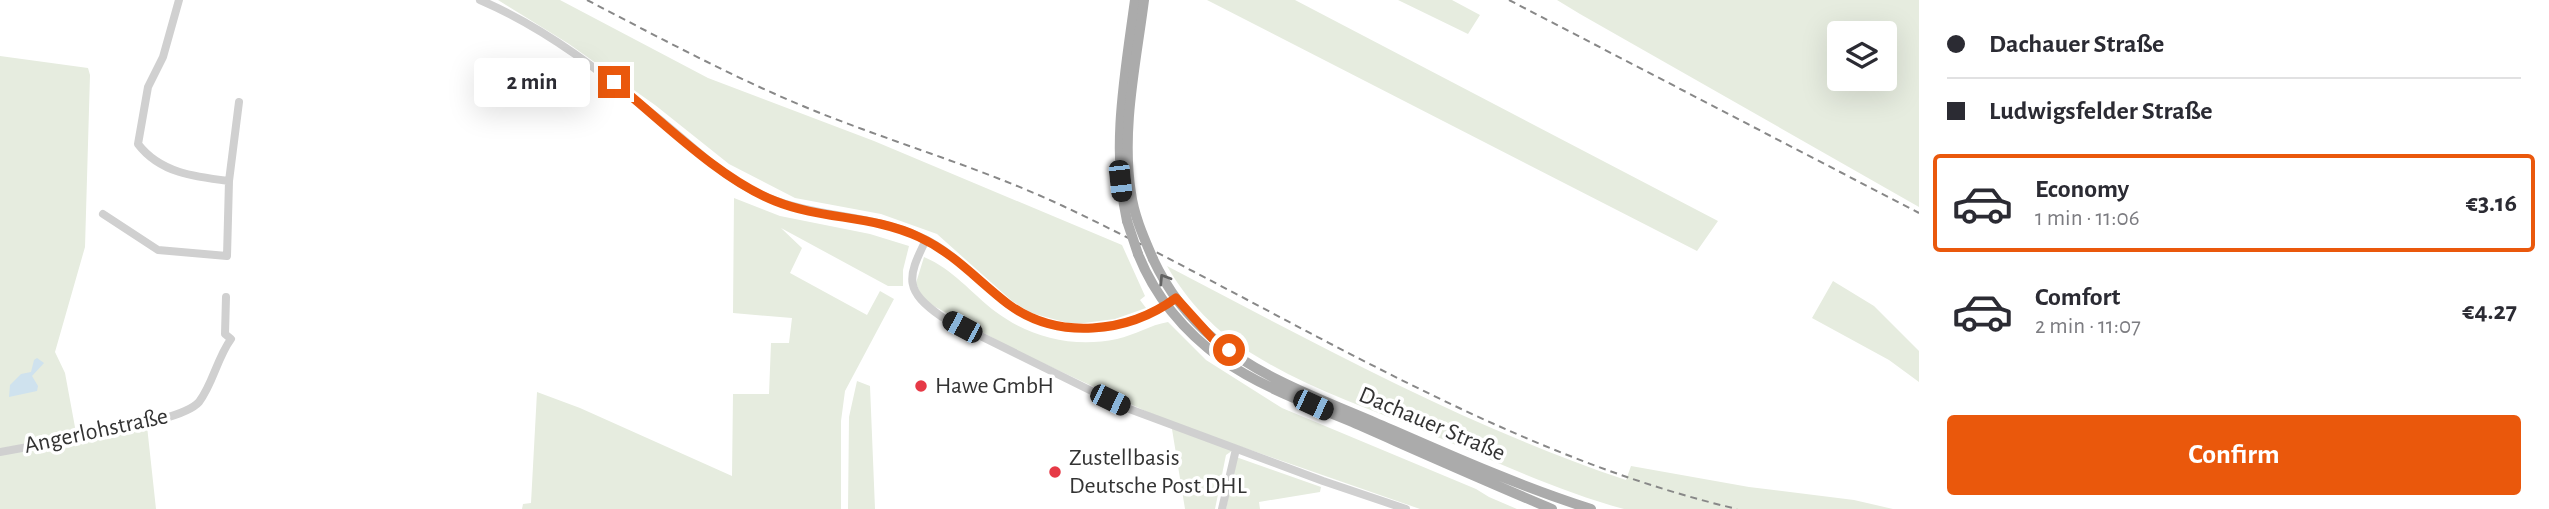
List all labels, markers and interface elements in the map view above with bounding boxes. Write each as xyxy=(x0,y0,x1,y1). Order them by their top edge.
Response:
map controls xyxy=(1827,21,1897,91)
button: layers xyxy=(1827,21,1897,91)
text: Dachauer Straße xyxy=(1989,31,2164,57)
callout: 2 min xyxy=(474,57,590,106)
route end xyxy=(598,66,630,98)
text: 2 min xyxy=(506,71,558,94)
text: Ludwigsfelder Straße xyxy=(1989,98,2213,124)
car xyxy=(1108,159,1133,203)
icon: car xyxy=(1951,172,2014,235)
text: Economy xyxy=(2035,176,2129,202)
text: €3.16 xyxy=(2466,190,2517,216)
text: 1 min · 11:06 xyxy=(2035,207,2139,230)
one-way arrow xyxy=(1159,273,1172,286)
icon: car xyxy=(1951,280,2014,343)
text: Comfort xyxy=(2035,284,2120,310)
text: €4.27 xyxy=(2462,298,2517,324)
car xyxy=(939,308,986,346)
text: 2 min · 11:07 xyxy=(2035,315,2141,338)
route start xyxy=(1213,334,1245,366)
place label: Hawe GmbH xyxy=(935,374,1054,398)
marker: Hawe GmbH xyxy=(913,378,929,394)
car xyxy=(1087,381,1134,419)
street label: Dachauer Straße xyxy=(1355,382,1509,466)
car xyxy=(1290,387,1337,423)
street label: Angerlohstraße xyxy=(22,404,170,458)
button: Confirm xyxy=(1947,415,2521,495)
place label: Zustellbasis Deutsche Post DHL xyxy=(1069,446,1247,498)
marker: Zustellbasis Deutsche Post DHL xyxy=(1047,464,1063,480)

